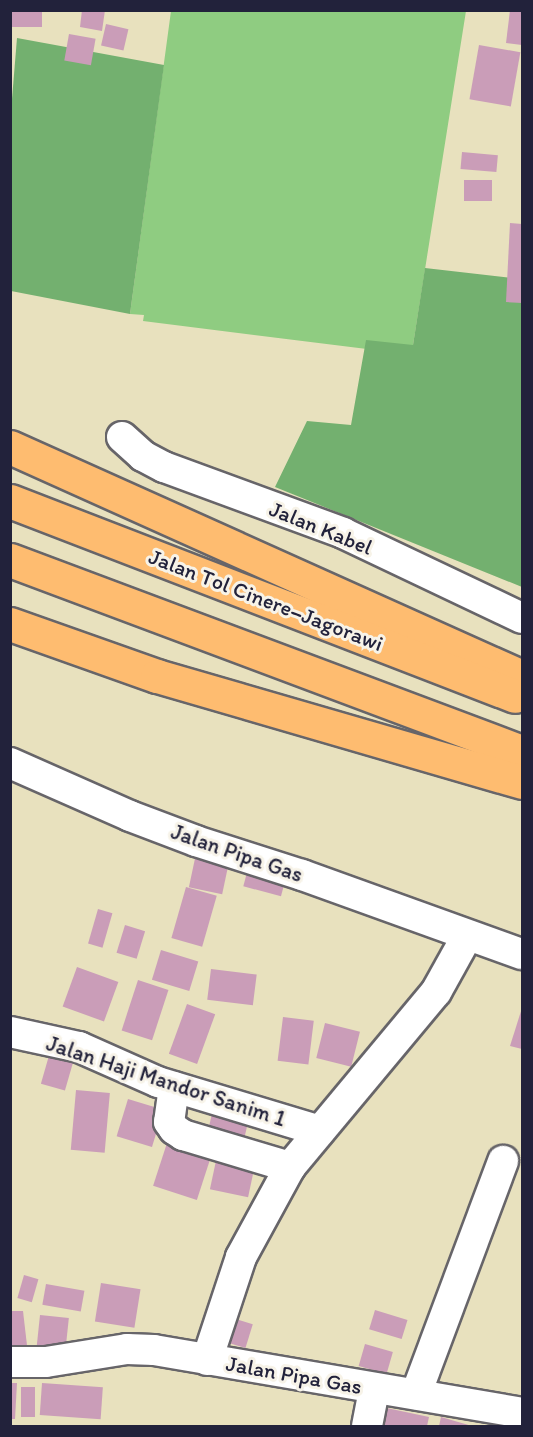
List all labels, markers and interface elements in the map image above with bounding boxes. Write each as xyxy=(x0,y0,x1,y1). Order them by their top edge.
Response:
street label: Jalan Kabel xyxy=(265,495,377,561)
street label: Jalan Tol Cinere–Jagorawi xyxy=(146,543,386,657)
street label: Jalan Pipa Gas xyxy=(168,818,306,888)
street label: Jalan Haji Mandor Sanim 1 xyxy=(43,1030,289,1132)
street label: Jalan Pipa Gas xyxy=(224,1350,364,1400)

